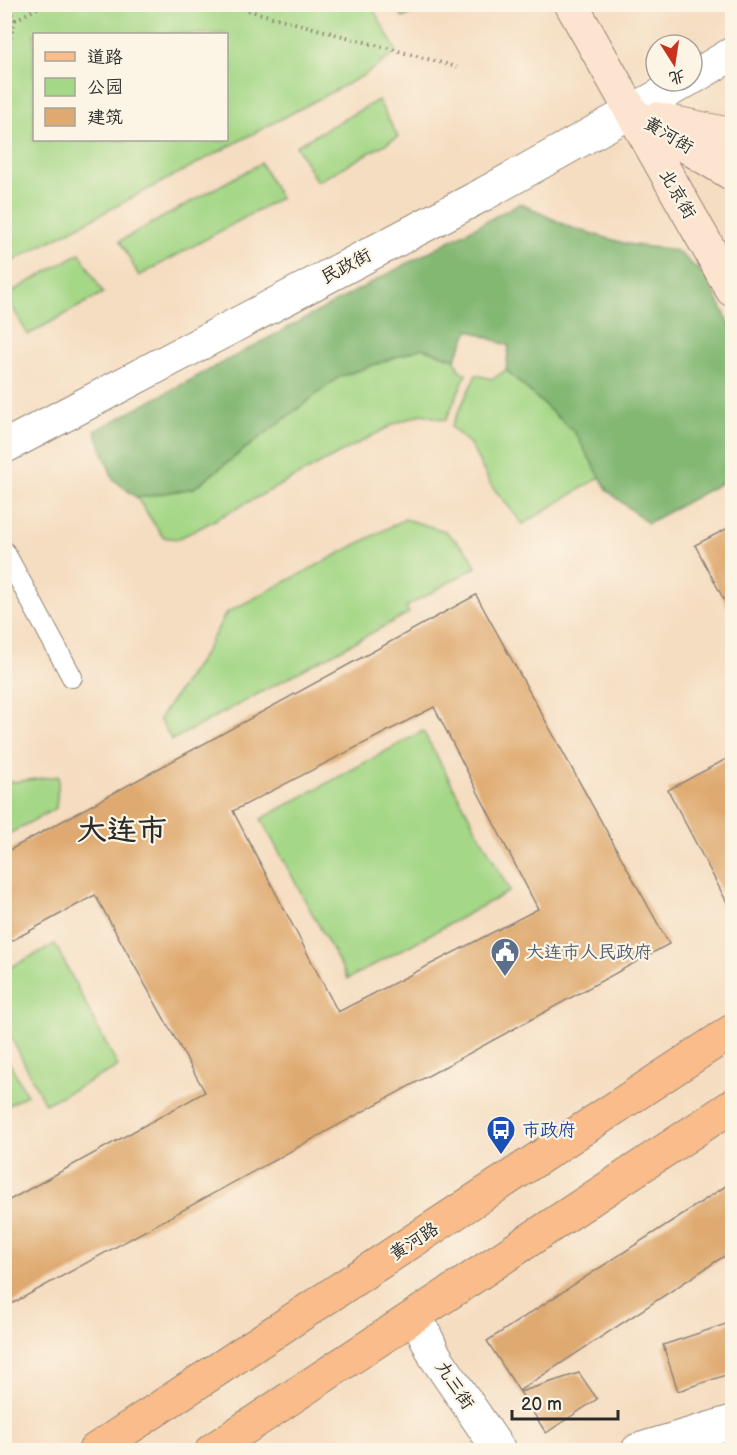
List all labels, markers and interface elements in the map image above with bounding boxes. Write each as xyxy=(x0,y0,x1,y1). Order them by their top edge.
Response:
legend xyxy=(33,33,228,141)
north arrow xyxy=(644,33,704,93)
text: 道路 xyxy=(87,47,123,68)
text: 北 xyxy=(667,65,687,87)
text: 公园 xyxy=(87,77,123,98)
text: 建筑 xyxy=(87,107,123,128)
street label: 黄河街 xyxy=(640,113,697,158)
street label: 北京街 xyxy=(655,166,700,223)
street label: 民政街 xyxy=(317,244,375,288)
district label: 大连市 xyxy=(77,813,167,849)
public building icon: 大连市人民政府 xyxy=(489,936,521,978)
place label: 大连市人民政府 xyxy=(526,942,652,963)
bus stop icon: 市政府 xyxy=(485,1114,517,1156)
place label: 市政府 xyxy=(522,1120,576,1141)
street label: 黄河路 xyxy=(386,1218,443,1265)
street label: 九三街 xyxy=(431,1357,478,1414)
scale bar xyxy=(512,1383,618,1421)
text: 20 m xyxy=(521,1394,562,1415)

